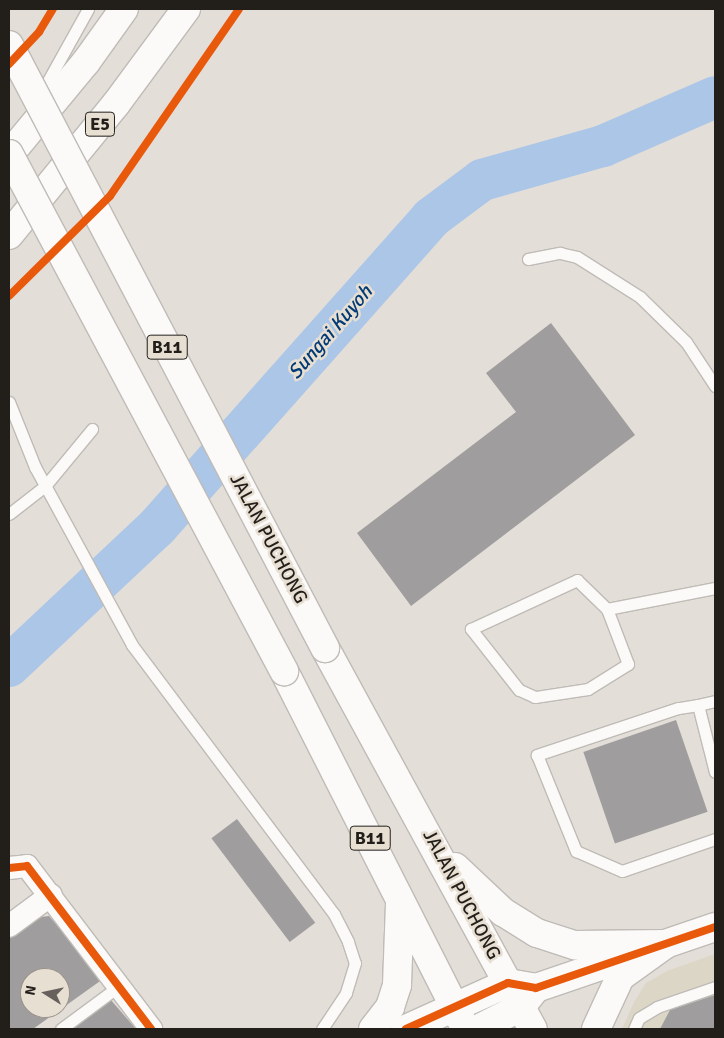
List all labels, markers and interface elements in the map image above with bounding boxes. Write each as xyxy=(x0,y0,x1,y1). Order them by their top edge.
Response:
road number: E5 xyxy=(84,108,116,140)
water label: Sungai Kuyoh xyxy=(283,280,377,384)
road number: B11 xyxy=(146,332,188,362)
street label: JALAN PUCHONG xyxy=(224,470,312,608)
road number: B11 xyxy=(349,822,391,854)
street label: JALAN PUCHONG xyxy=(417,826,505,964)
north arrow xyxy=(20,968,70,1018)
text: N xyxy=(22,984,40,997)

